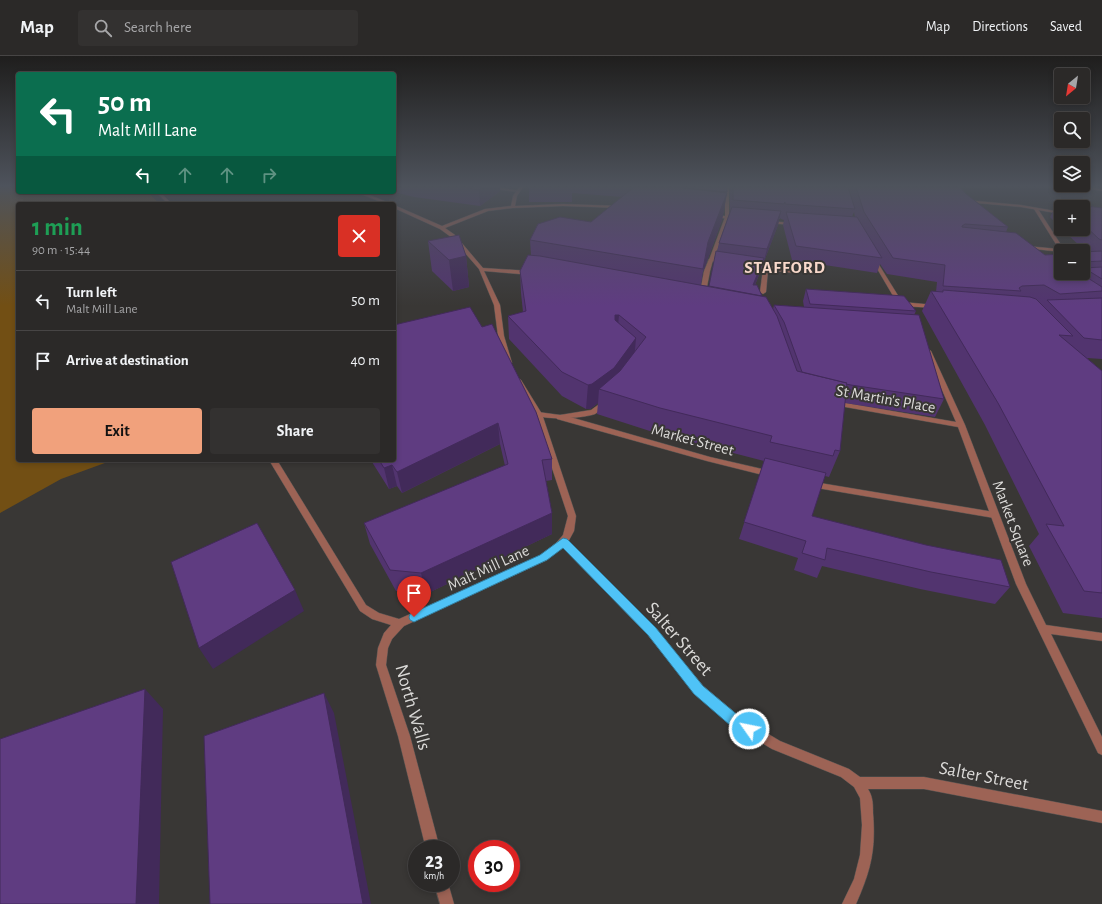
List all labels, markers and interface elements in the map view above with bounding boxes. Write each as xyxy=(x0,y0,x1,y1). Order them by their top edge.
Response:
search box xyxy=(78,10,358,46)
icon: search xyxy=(92,17,114,39)
text: Map xyxy=(20,18,54,37)
text: Search here xyxy=(124,20,192,35)
text: Map xyxy=(926,20,950,34)
text: Directions xyxy=(972,20,1028,34)
text: Saved xyxy=(1050,20,1082,34)
north arrow xyxy=(1054,68,1090,104)
map controls xyxy=(1054,68,1090,280)
icon: left xyxy=(32,88,84,140)
text: 50 m xyxy=(98,89,152,117)
button: search xyxy=(1054,112,1090,148)
text: Malt Mill Lane xyxy=(98,122,197,140)
button: layers xyxy=(1054,156,1090,192)
icon: left xyxy=(132,164,154,186)
icon: ahead xyxy=(174,164,196,186)
icon: ahead xyxy=(216,164,238,186)
icon: right xyxy=(258,164,280,186)
button: + xyxy=(1054,200,1090,236)
button: close xyxy=(338,215,380,257)
text: 1 min xyxy=(32,216,83,240)
text: 90 m · 15:44 xyxy=(32,244,90,257)
button: − xyxy=(1054,244,1090,280)
district label: STAFFORD xyxy=(744,259,826,276)
text: Turn left xyxy=(66,285,117,300)
icon: left xyxy=(32,290,54,312)
text: 50 m xyxy=(351,293,380,308)
text: Malt Mill Lane xyxy=(66,303,138,316)
icon: arrive xyxy=(32,350,54,372)
text: Arrive at destination xyxy=(66,353,189,368)
text: 40 m xyxy=(350,353,380,368)
street label: St Martin's Place xyxy=(835,382,937,416)
button: Exit xyxy=(32,408,202,454)
button: Share xyxy=(210,408,380,454)
street label: Market Street xyxy=(650,421,736,459)
street label: Market Square xyxy=(989,478,1037,568)
street label: Malt Mill Lane xyxy=(445,542,532,594)
pin xyxy=(397,576,431,617)
icon: arrive xyxy=(403,582,425,604)
street label: Salter Street xyxy=(642,599,716,679)
street label: North Walls xyxy=(391,662,434,752)
position arrow xyxy=(728,708,770,750)
street label: Salter Street xyxy=(937,759,1030,794)
speed limit sign: 30 xyxy=(468,840,520,892)
text: 23 xyxy=(425,851,443,871)
text: km/h xyxy=(424,871,444,881)

